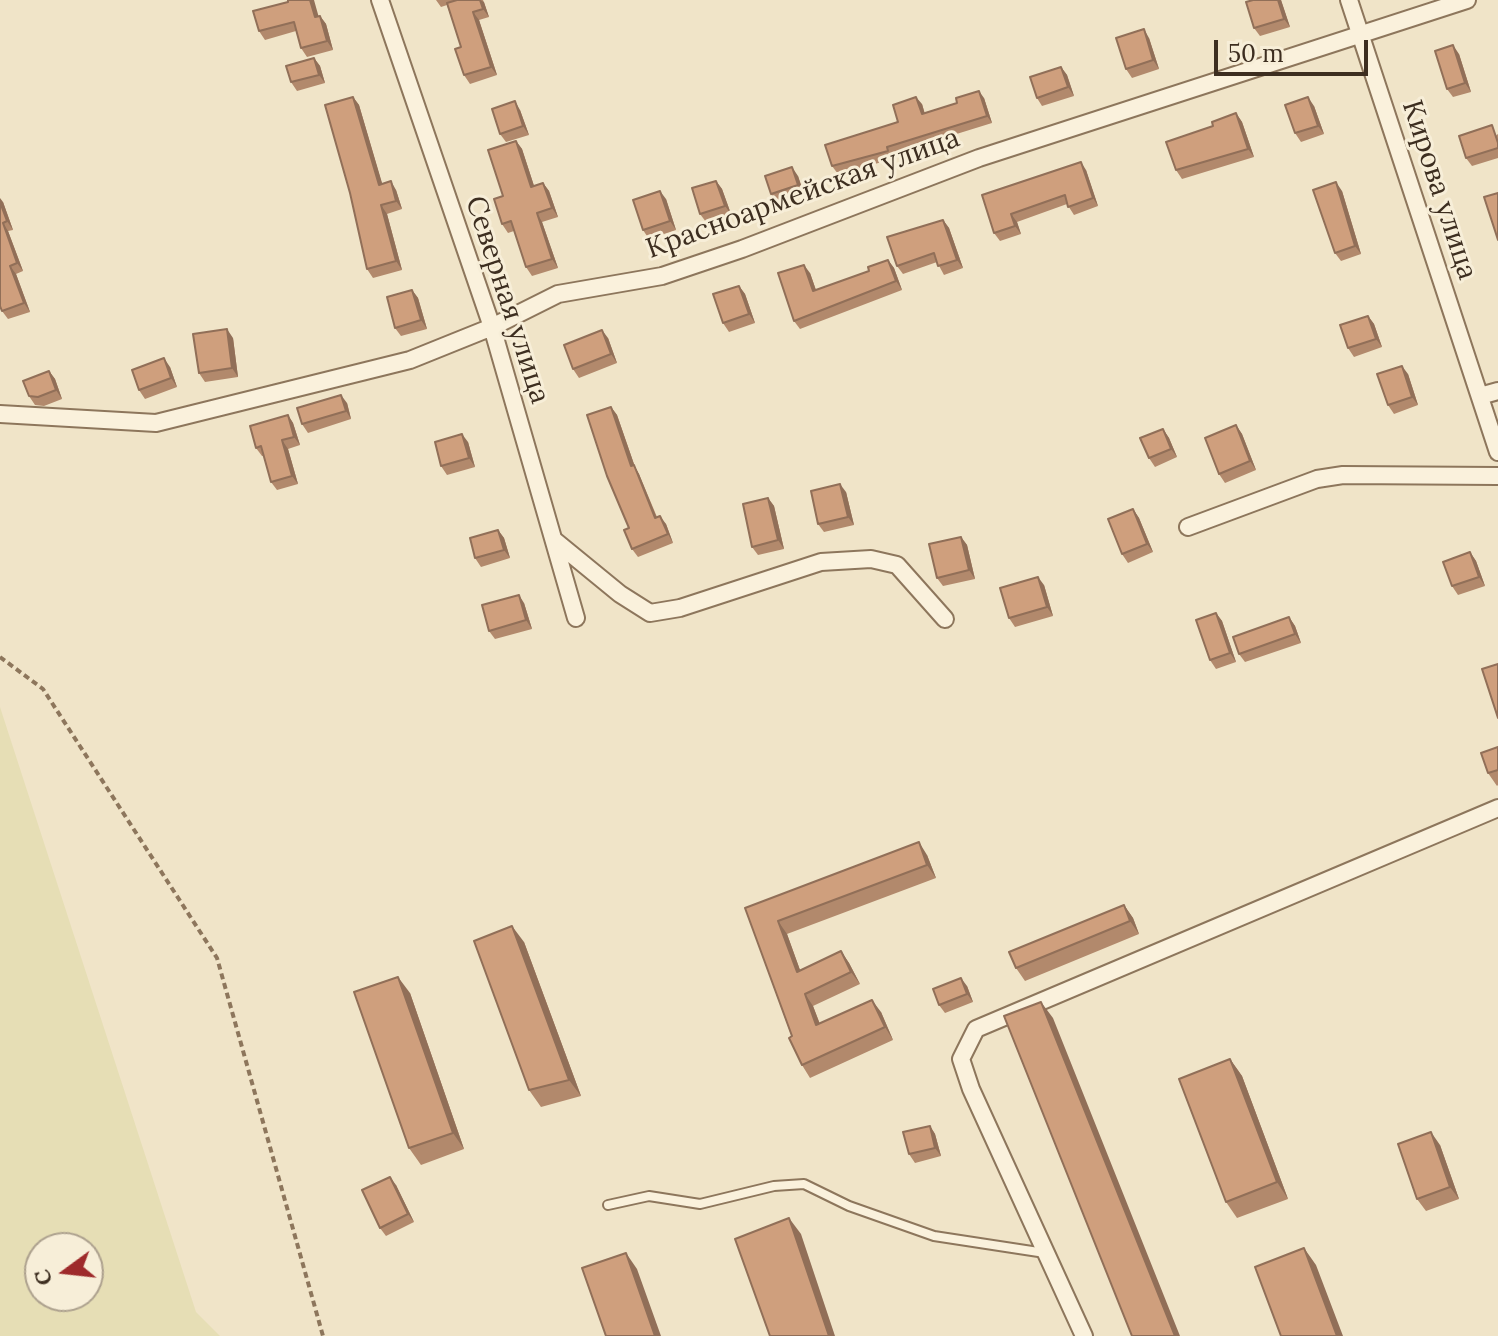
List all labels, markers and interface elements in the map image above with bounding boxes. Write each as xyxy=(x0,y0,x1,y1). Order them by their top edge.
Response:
scale bar xyxy=(1218,24,1372,74)
text: 50 m xyxy=(1228,38,1284,69)
street label: Кирова улица xyxy=(1394,96,1484,284)
street label: Красноармейская улица xyxy=(642,122,964,266)
street label: Северная улица xyxy=(458,192,556,408)
north arrow xyxy=(24,1232,104,1312)
text: С xyxy=(27,1267,58,1289)

